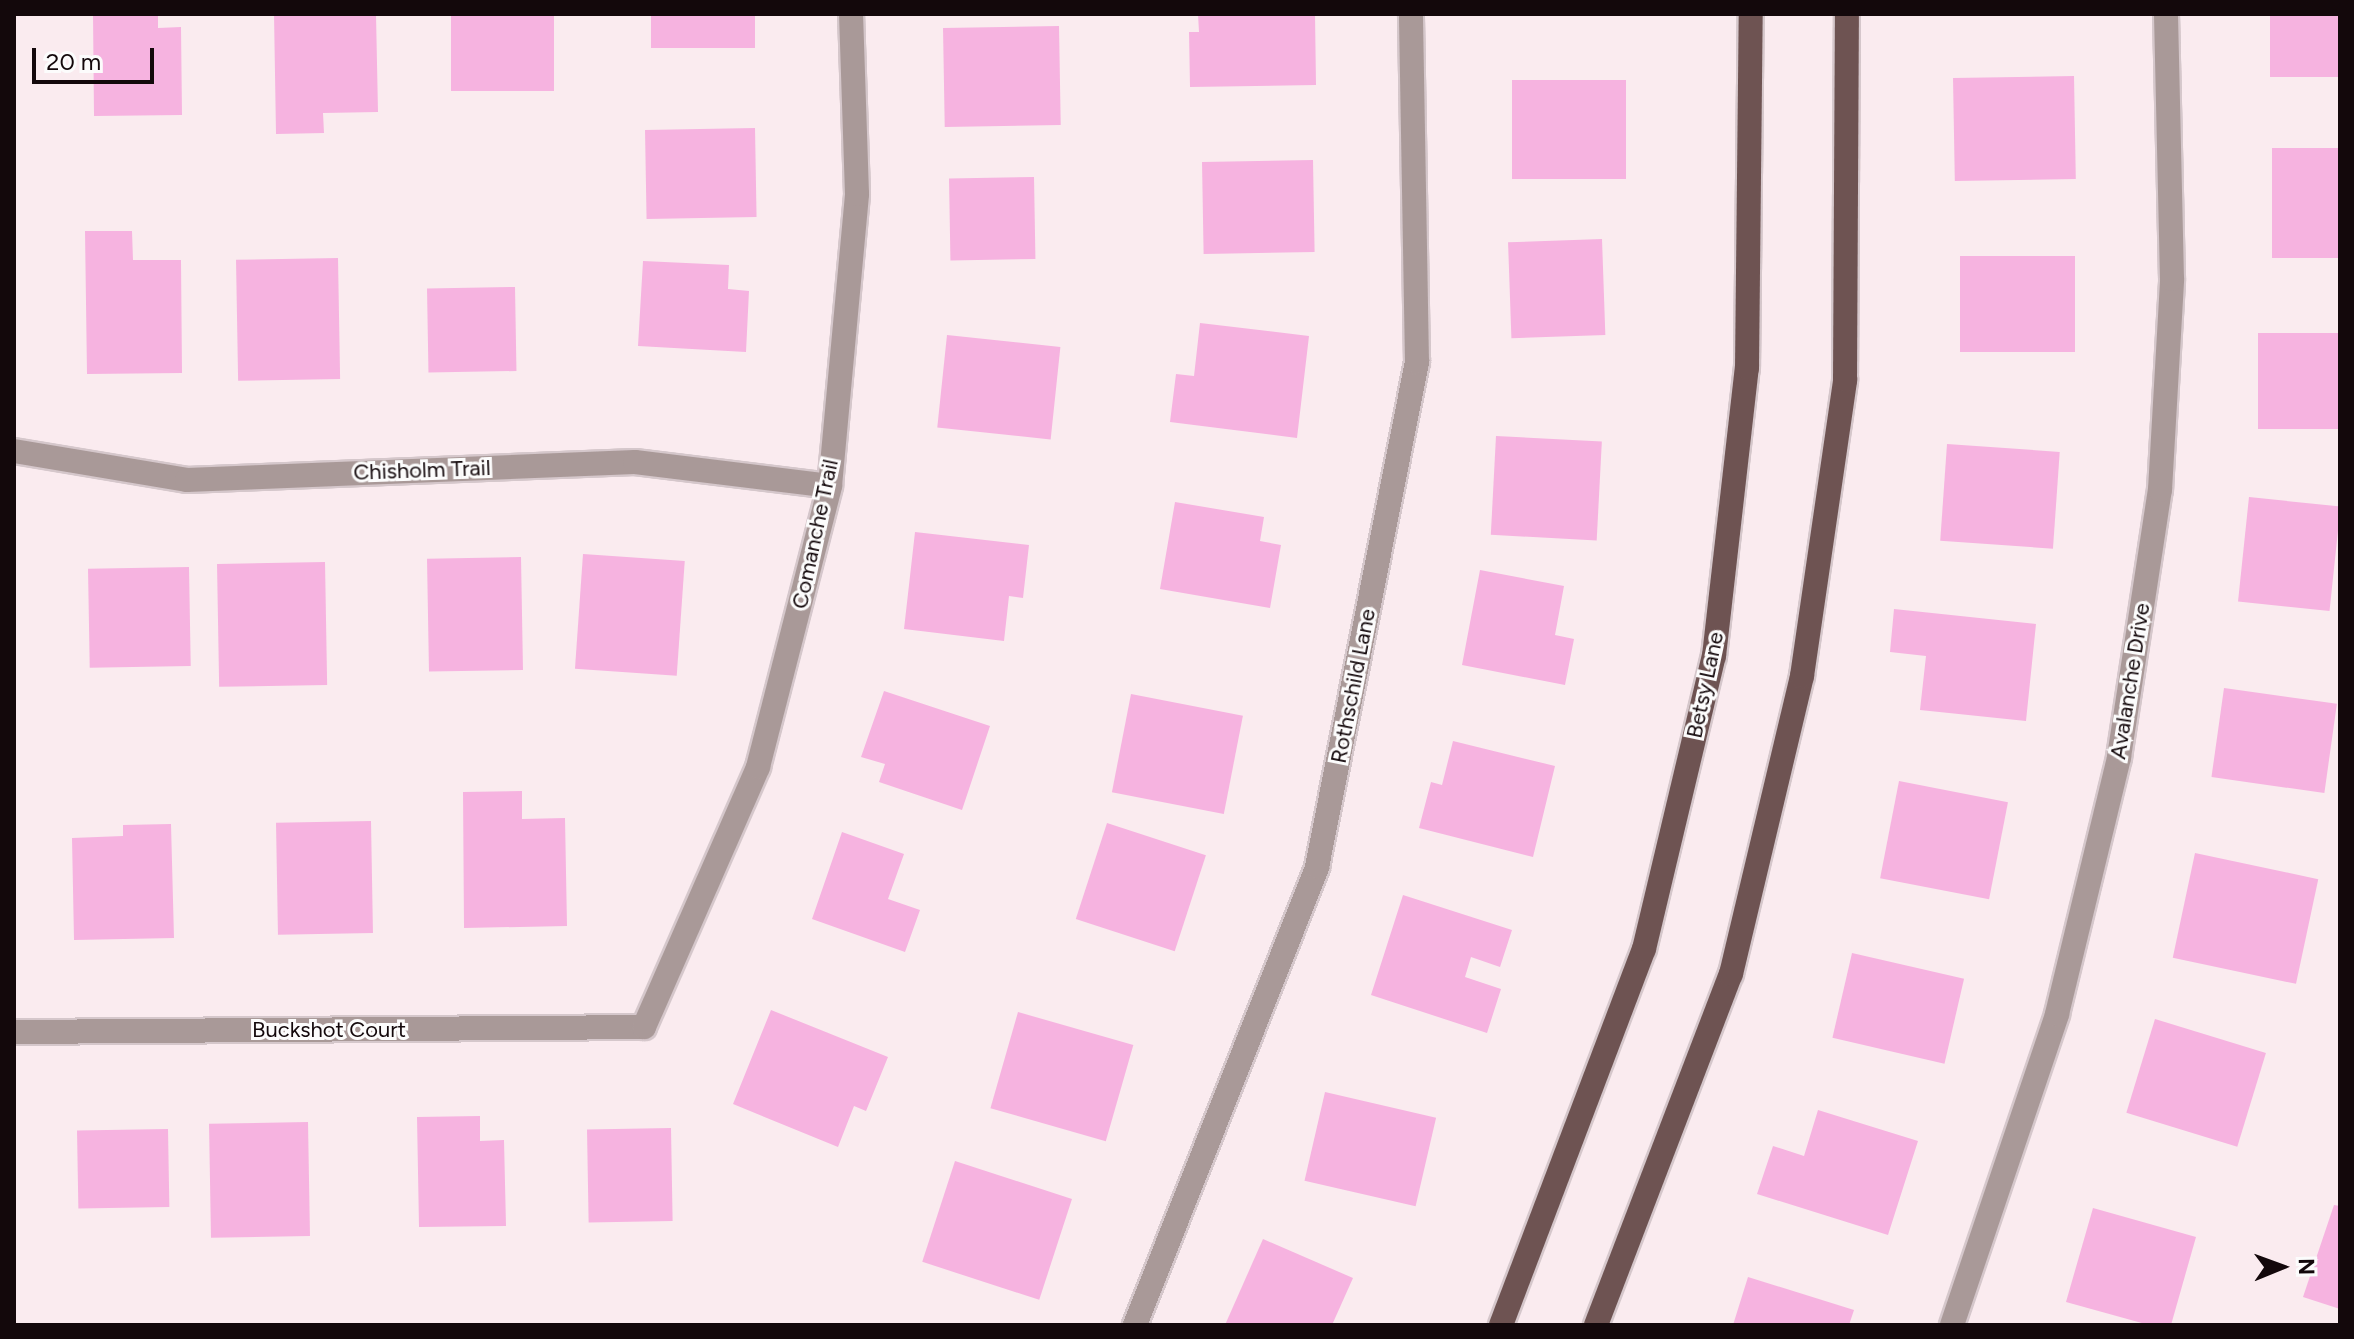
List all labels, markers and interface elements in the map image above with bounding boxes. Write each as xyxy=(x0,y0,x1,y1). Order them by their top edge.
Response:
scale bar xyxy=(36,32,158,82)
text: 20 m xyxy=(46,47,101,76)
street label: Chisholm Trail xyxy=(353,454,491,486)
street label: Comanche Trail xyxy=(786,457,844,611)
street label: Avalanche Drive xyxy=(2105,601,2155,761)
street label: Rothschild Lane xyxy=(1325,607,1381,765)
street label: Betsy Lane xyxy=(1681,629,1729,741)
street label: Buckshot Court xyxy=(252,1017,406,1043)
north arrow xyxy=(2242,1227,2322,1307)
text: N xyxy=(2293,1258,2320,1275)

